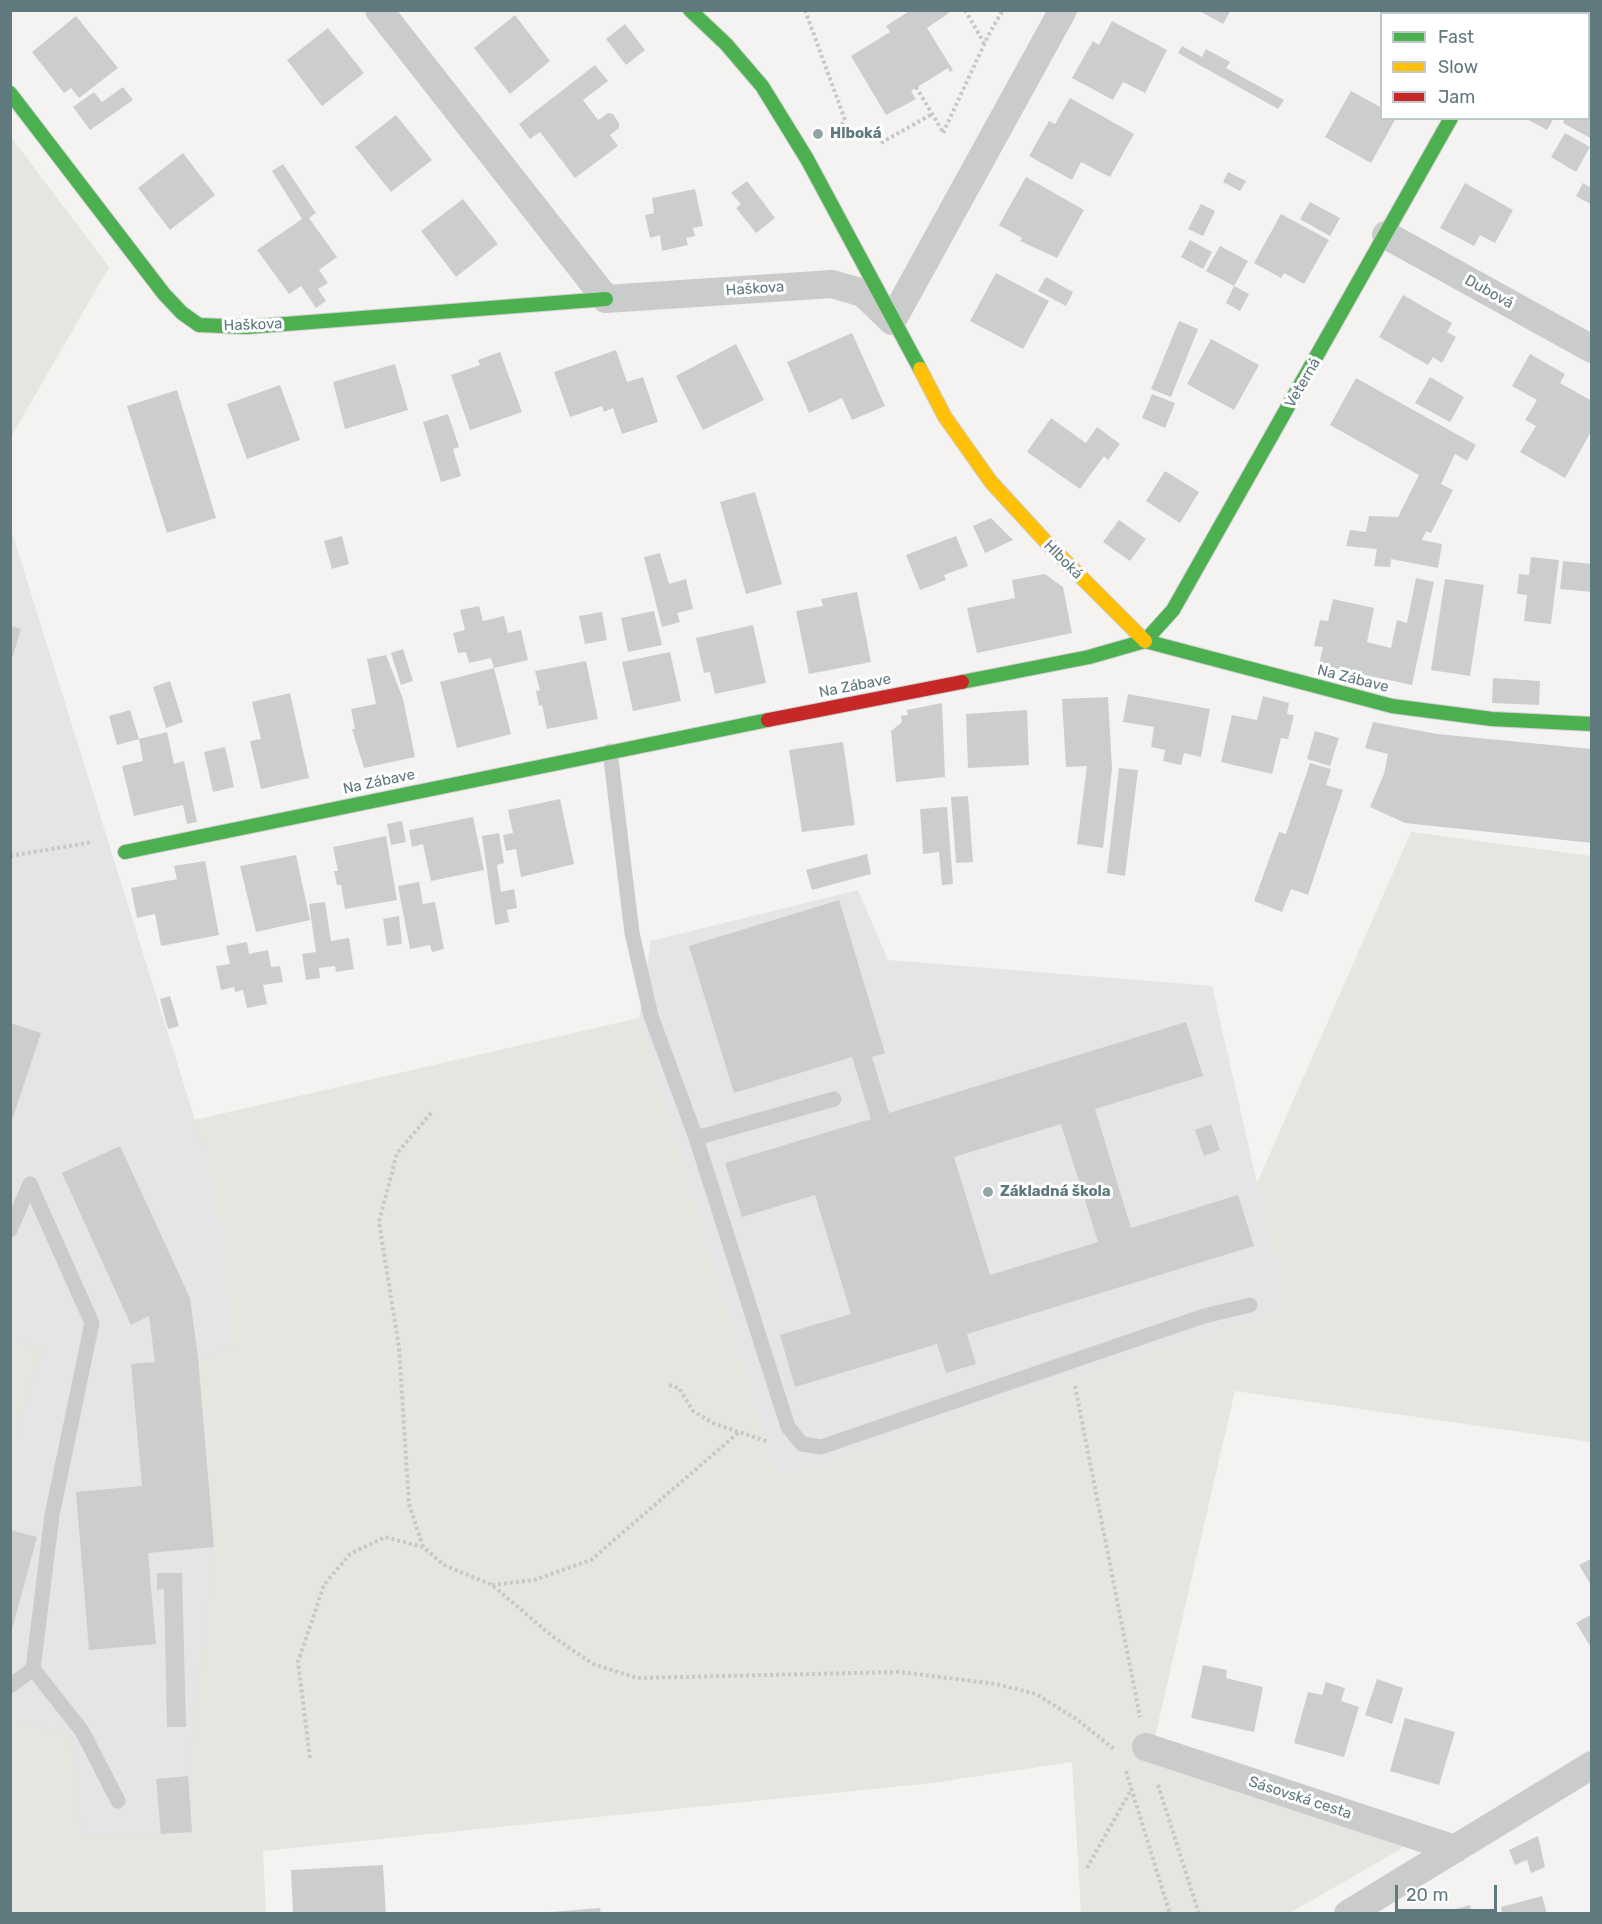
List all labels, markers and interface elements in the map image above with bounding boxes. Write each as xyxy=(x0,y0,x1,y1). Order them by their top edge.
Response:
legend xyxy=(1380,12,1590,120)
text: Fast xyxy=(1438,26,1474,48)
text: Slow xyxy=(1438,56,1478,78)
text: Jam xyxy=(1438,86,1475,108)
place label: Hlboká xyxy=(830,125,882,143)
marker: Hlboká xyxy=(811,127,825,141)
street label: Dubová xyxy=(1461,271,1517,313)
street label: Haškova xyxy=(725,278,785,300)
street label: Haškova xyxy=(223,315,283,335)
street label: Veterná xyxy=(1282,355,1324,411)
street label: Hlboká xyxy=(1040,537,1086,583)
street label: Na Zábave xyxy=(1315,661,1391,697)
street label: Na Zábave xyxy=(817,670,893,702)
street label: Na Zábave xyxy=(341,766,417,798)
place label: Základná škola xyxy=(1000,1183,1111,1201)
marker: Základná škola xyxy=(981,1185,995,1199)
street label: Sásovská cesta xyxy=(1246,1773,1354,1823)
scale bar xyxy=(1398,1873,1500,1911)
text: 20 m xyxy=(1406,1884,1448,1906)

